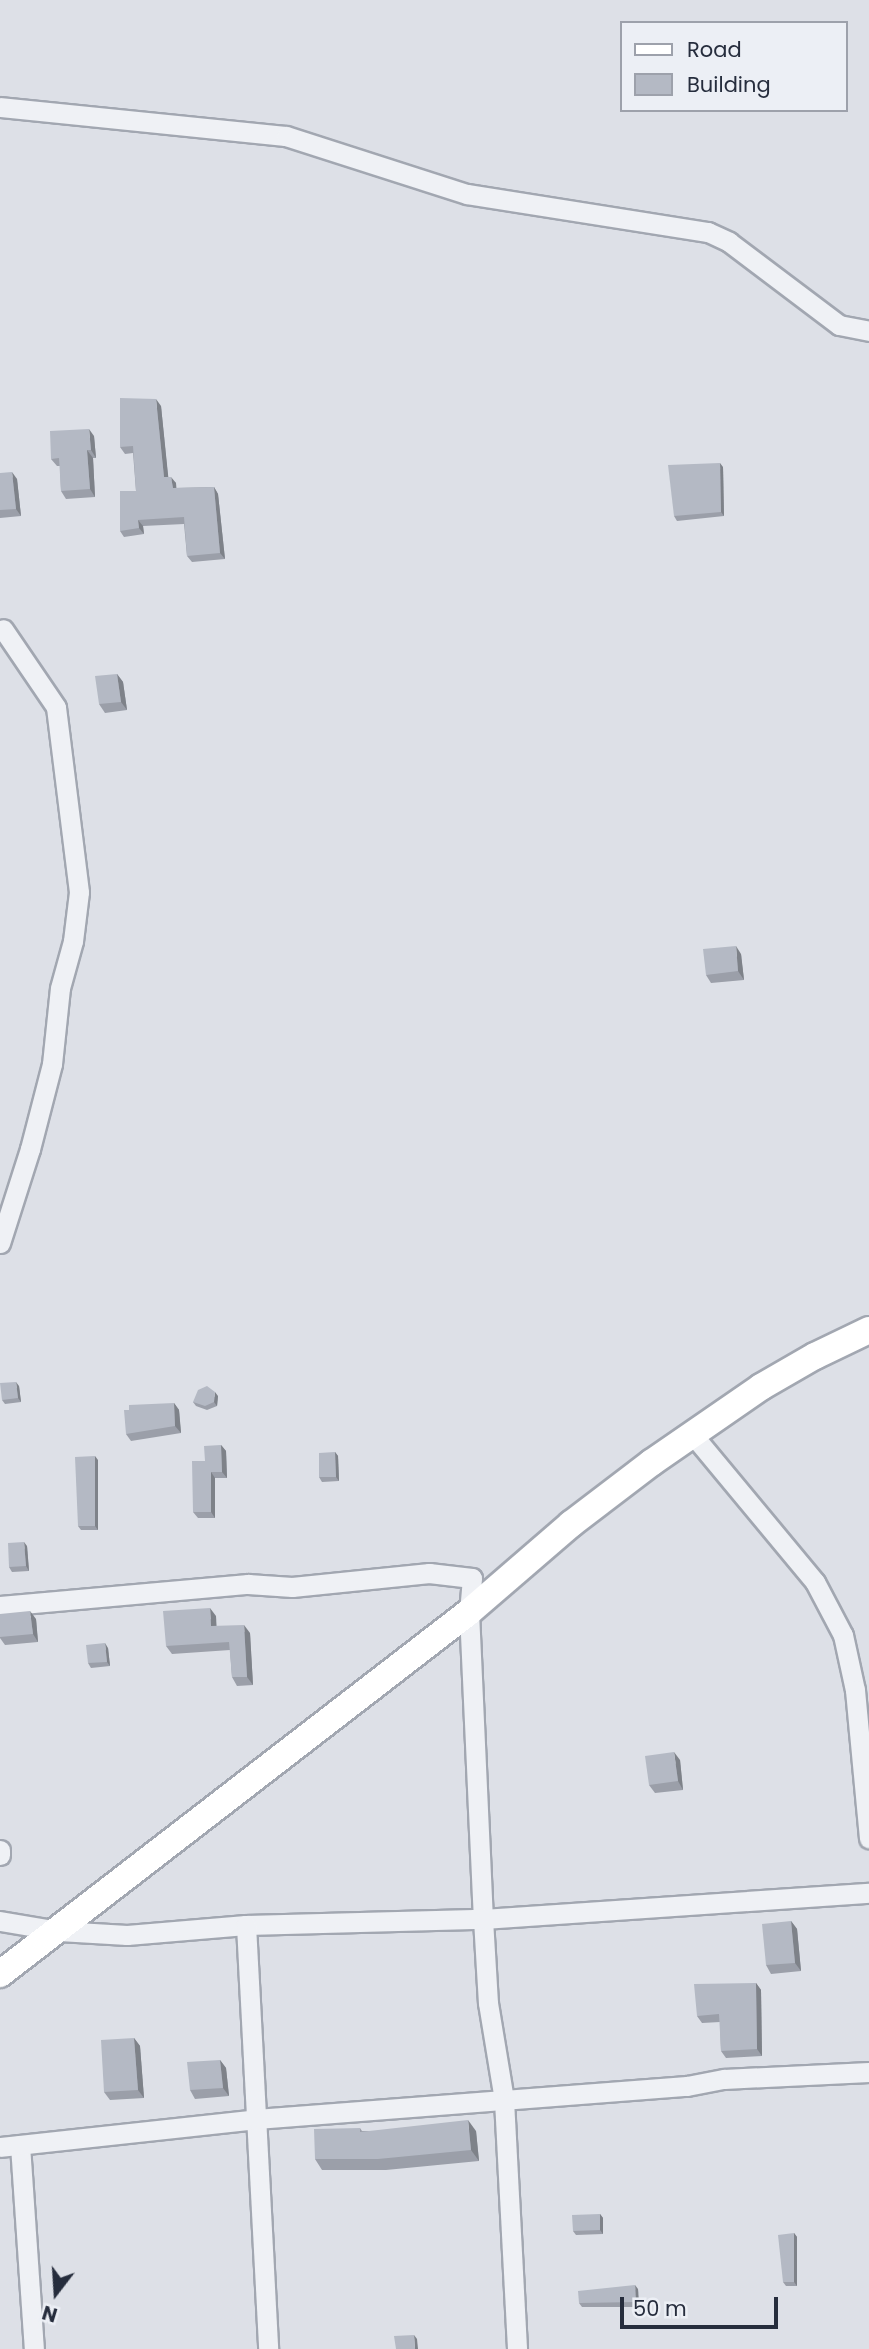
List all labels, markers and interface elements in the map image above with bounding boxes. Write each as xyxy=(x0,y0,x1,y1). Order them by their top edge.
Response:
legend xyxy=(620,21,848,112)
text: Road xyxy=(687,35,742,64)
text: Building xyxy=(687,70,771,99)
north arrow xyxy=(21,2258,91,2328)
scale bar xyxy=(624,2282,782,2326)
text: 50 m xyxy=(633,2294,687,2323)
text: N xyxy=(39,2299,61,2329)

